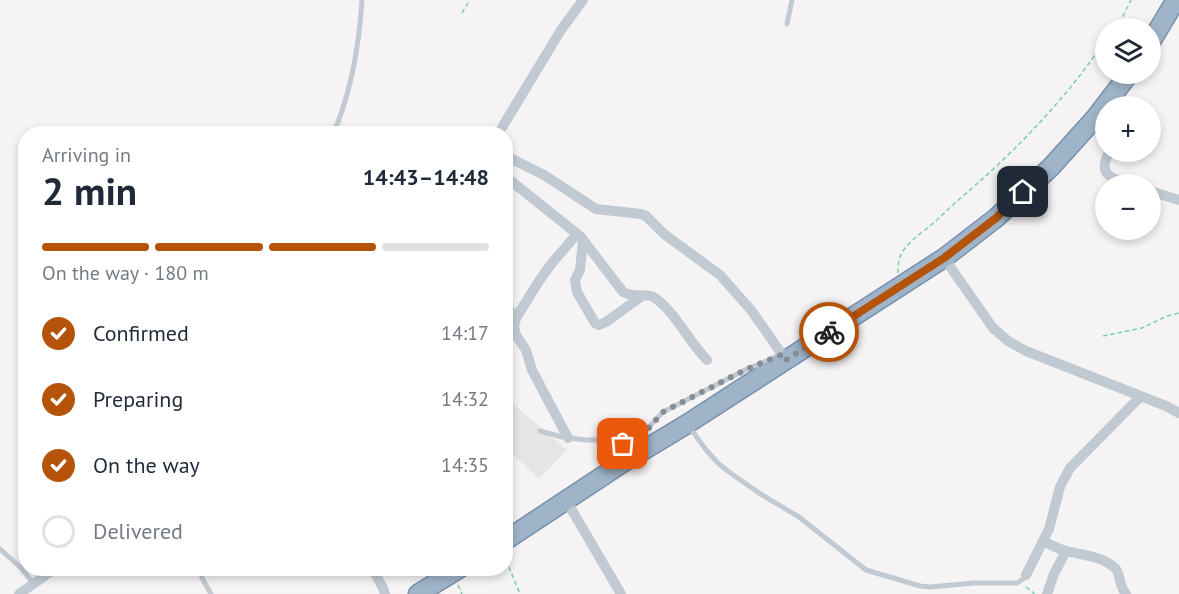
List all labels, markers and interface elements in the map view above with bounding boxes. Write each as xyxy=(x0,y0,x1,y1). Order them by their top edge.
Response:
map controls xyxy=(1095,18,1161,240)
button: layers xyxy=(1095,18,1161,84)
button: + xyxy=(1095,96,1161,162)
text: Arriving in xyxy=(42,142,131,168)
text: 14:43–14:48 xyxy=(363,163,489,191)
text: 2 min xyxy=(42,165,137,216)
pin xyxy=(997,166,1048,217)
button: − xyxy=(1095,174,1161,240)
icon: home xyxy=(1006,175,1039,208)
text: On the way · 180 m xyxy=(42,260,209,286)
courier xyxy=(799,302,859,362)
icon: bike xyxy=(813,316,846,349)
icon: check xyxy=(42,317,75,350)
text: Confirmed xyxy=(93,319,189,347)
text: 14:17 xyxy=(441,320,489,346)
icon: check xyxy=(42,383,75,416)
text: Preparing xyxy=(93,385,183,413)
text: 14:32 xyxy=(441,386,489,412)
pin xyxy=(597,418,648,469)
icon: bag xyxy=(606,427,639,460)
icon: check xyxy=(42,449,75,482)
text: On the way xyxy=(93,451,200,479)
text: 14:35 xyxy=(441,452,489,478)
text: Delivered xyxy=(93,517,183,545)

